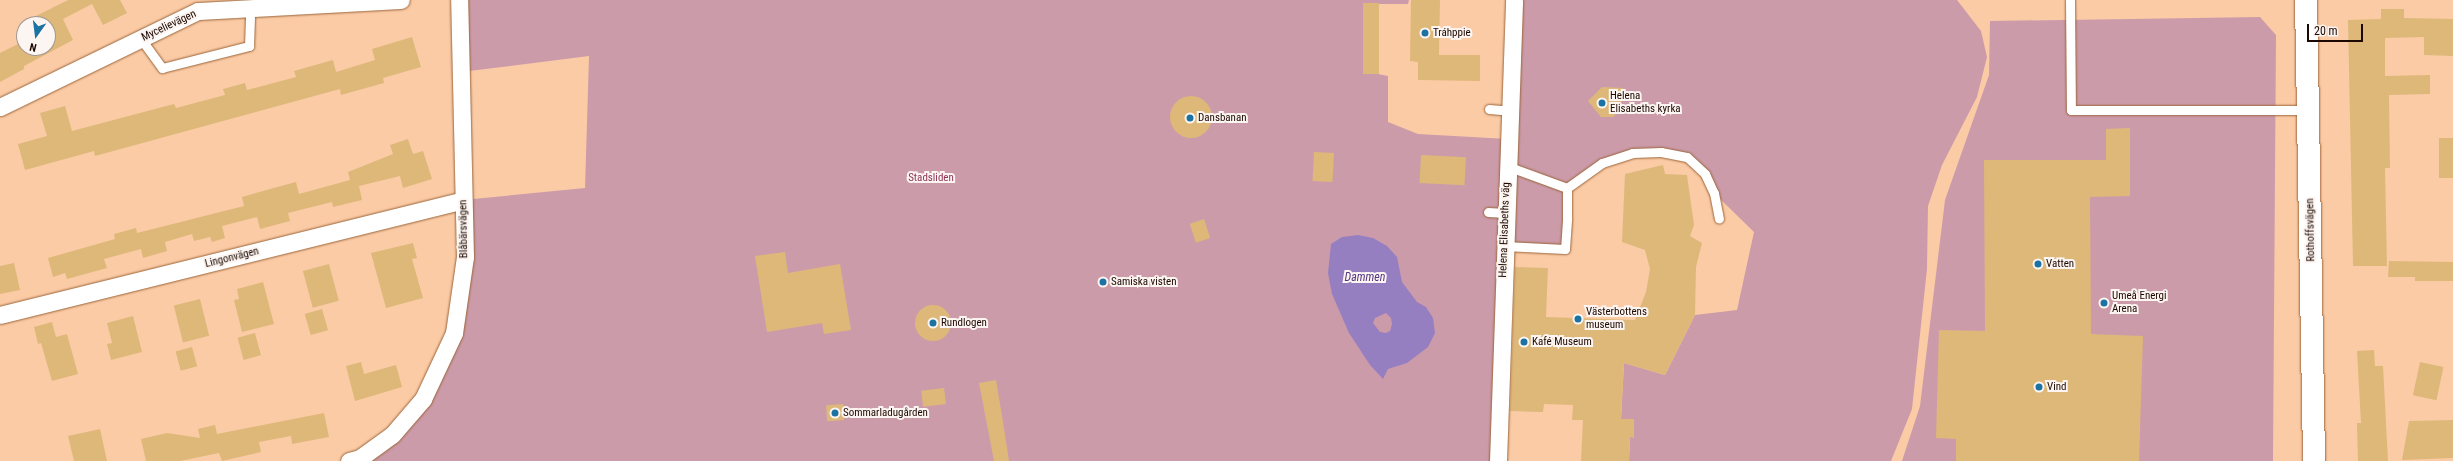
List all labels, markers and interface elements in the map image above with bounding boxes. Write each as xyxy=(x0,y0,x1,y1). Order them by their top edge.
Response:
street label: Mycelievägen xyxy=(139,8,199,44)
north arrow xyxy=(16,16,56,56)
scale bar xyxy=(2309,16,2365,42)
text: 20 m xyxy=(2314,24,2338,38)
place label: Tráhppie xyxy=(1433,26,1471,40)
marker: Tráhppie xyxy=(1420,28,1430,38)
text: N xyxy=(28,40,38,54)
place label: Helena Elisabeths kyrka xyxy=(1610,90,1681,116)
marker: Helena Elisabeths kyrka xyxy=(1597,98,1607,108)
place label: Dansbanan xyxy=(1198,111,1247,125)
marker: Dansbanan xyxy=(1185,113,1195,123)
park label: Stadsliden xyxy=(908,171,954,185)
street label: Helena Elisabeths väg xyxy=(1497,182,1513,278)
street label: Rothoffsvägen xyxy=(2304,198,2318,262)
street label: Blåbärsvägen xyxy=(457,200,471,258)
street label: Lingonvägen xyxy=(204,245,260,271)
place label: Vatten xyxy=(2046,257,2074,271)
marker: Vatten xyxy=(2033,259,2043,269)
water label: Dammen xyxy=(1345,271,1385,285)
place label: Samiska visten xyxy=(1111,275,1177,289)
marker: Samiska visten xyxy=(1098,277,1108,287)
place label: Umeå Energi Arena xyxy=(2112,290,2167,316)
marker: Umeå Energi Arena xyxy=(2099,298,2109,308)
place label: Västerbottens museum xyxy=(1586,306,1647,332)
marker: Västerbottens museum xyxy=(1573,314,1583,324)
place label: Rundlogen xyxy=(941,316,987,330)
marker: Rundlogen xyxy=(928,318,938,328)
place label: Kafé Museum xyxy=(1532,335,1592,349)
marker: Kafé Museum xyxy=(1519,337,1529,347)
place label: Vind xyxy=(2047,380,2066,394)
marker: Vind xyxy=(2034,382,2044,392)
place label: Sommarladugården xyxy=(843,406,928,420)
marker: Sommarladugården xyxy=(830,408,840,418)

